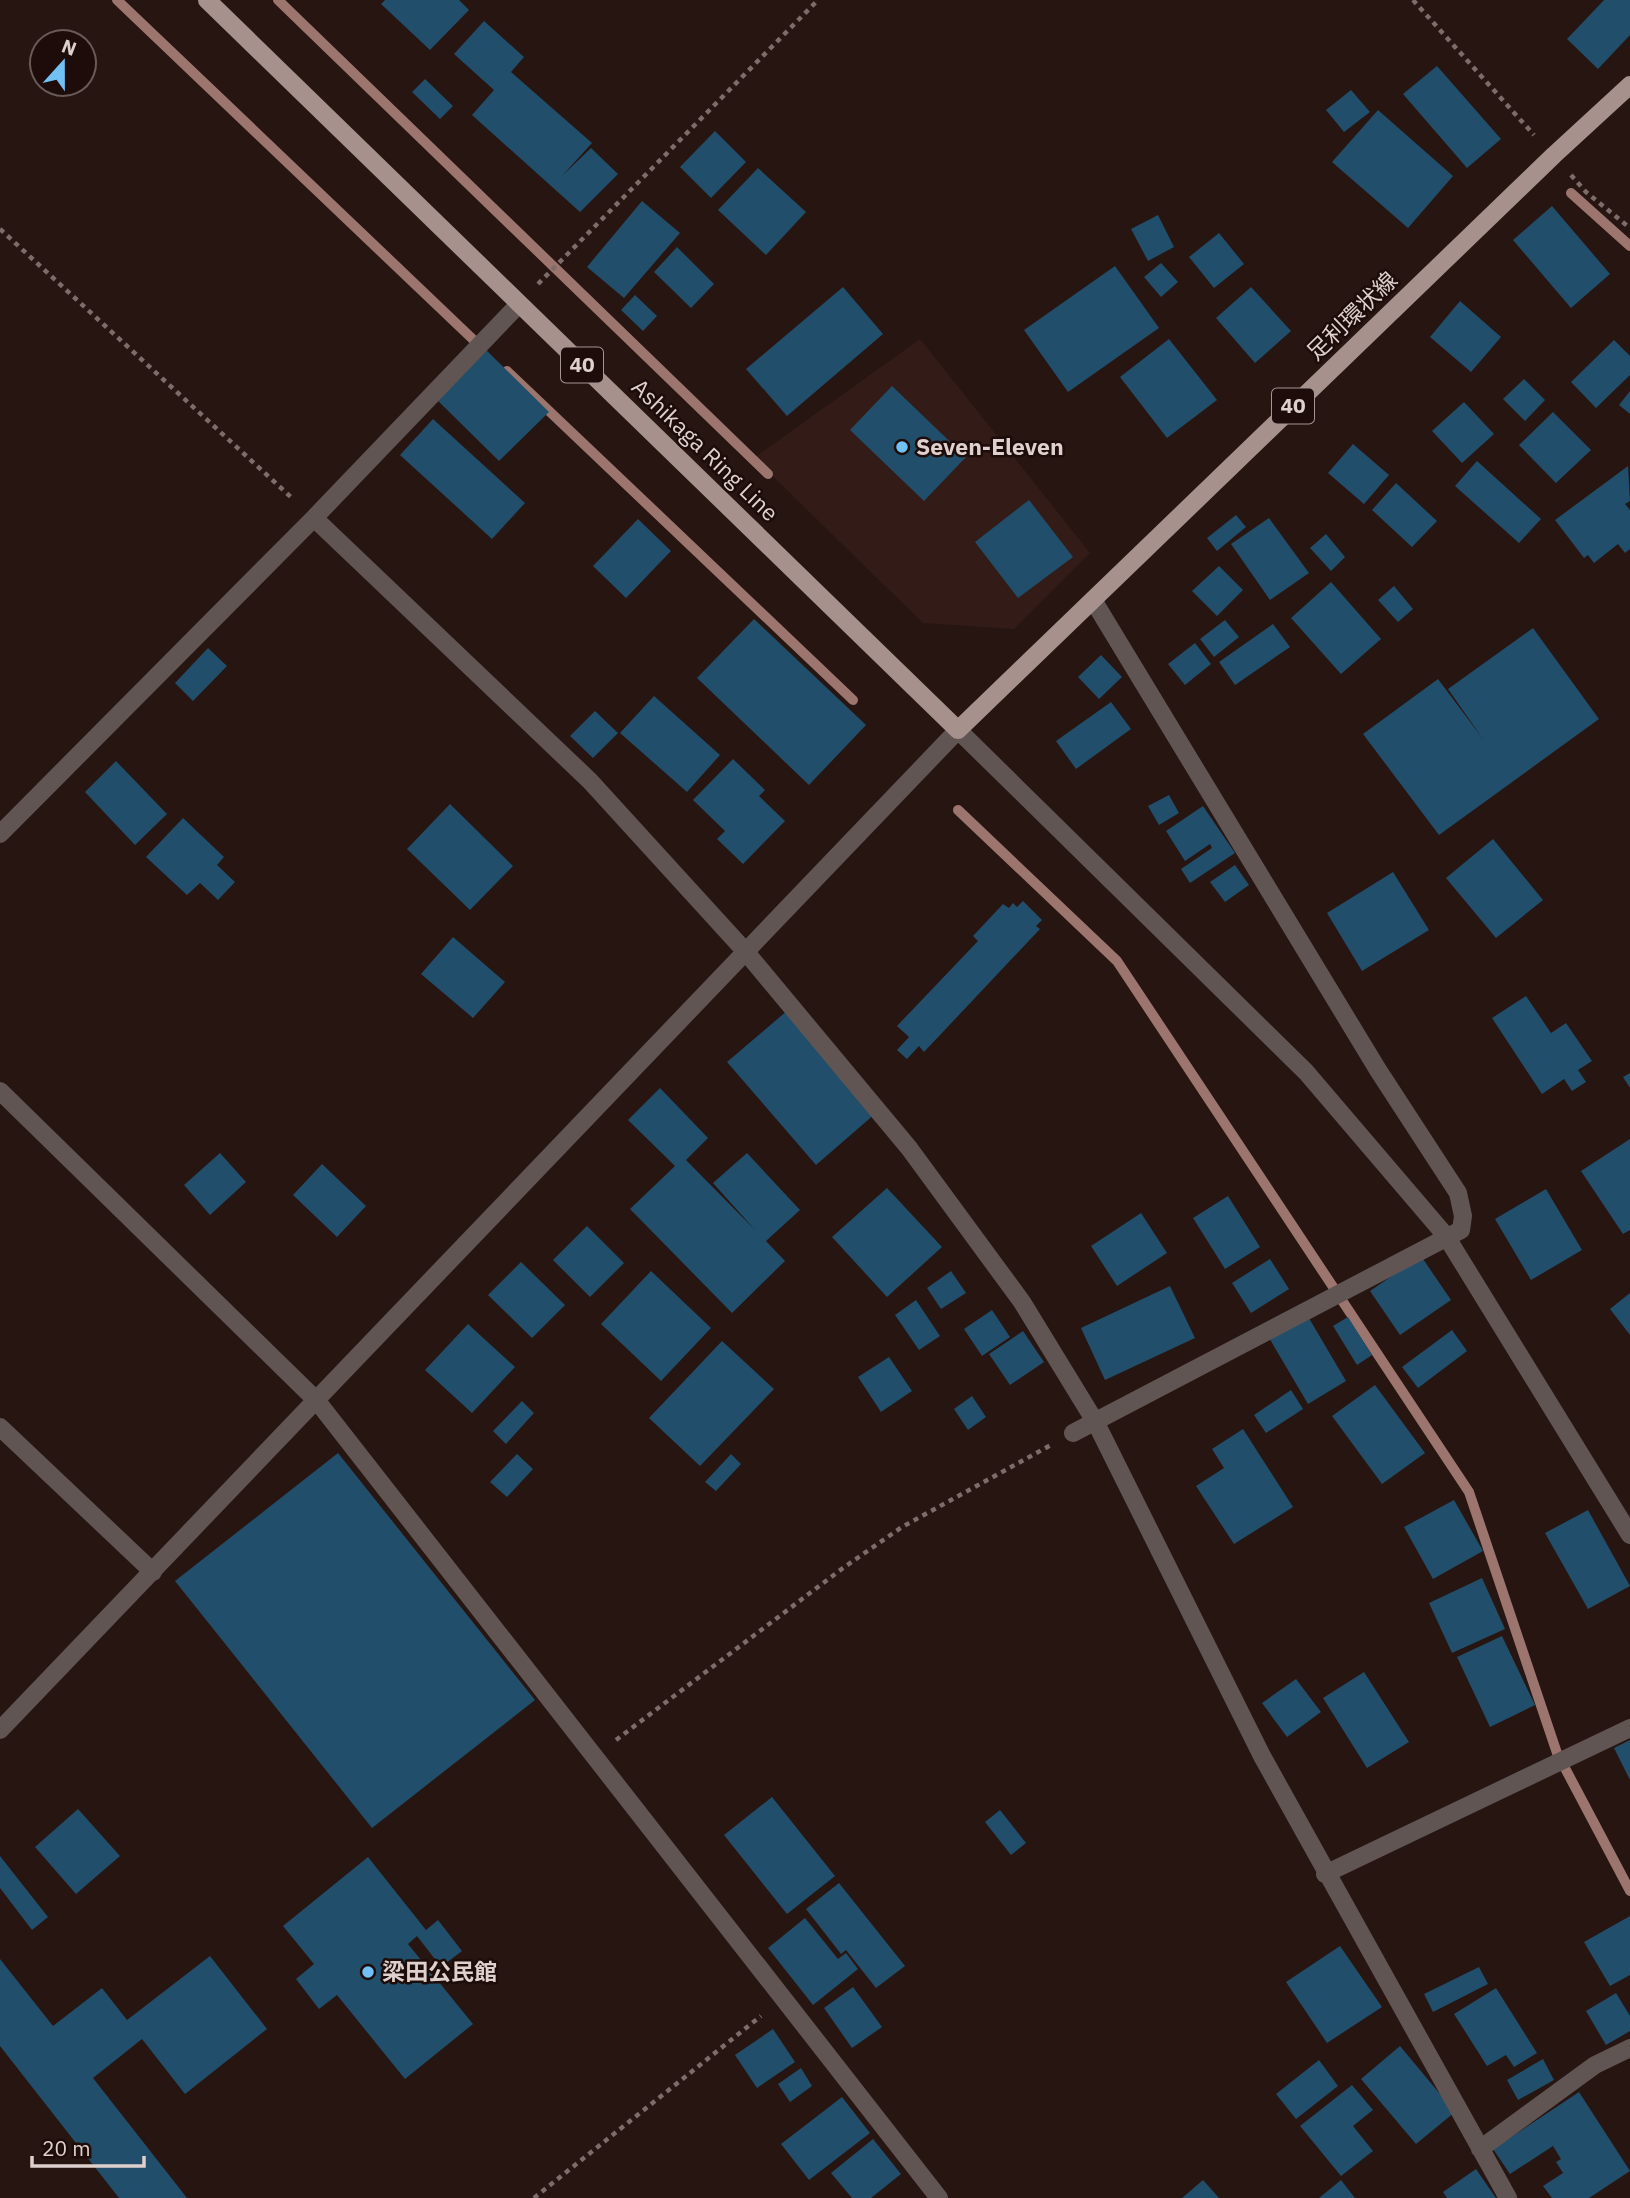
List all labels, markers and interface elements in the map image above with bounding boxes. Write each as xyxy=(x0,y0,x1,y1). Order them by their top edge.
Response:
north arrow xyxy=(28,28,98,98)
text: N xyxy=(58,33,80,61)
street label: 足利環状線 xyxy=(1300,265,1403,366)
road number: 40 xyxy=(561,348,603,382)
street label: Ashikaga Ring Line xyxy=(626,371,785,527)
road number: 40 xyxy=(1272,388,1314,424)
place label: Seven-Eleven xyxy=(916,431,1064,461)
marker: Seven-Eleven xyxy=(894,439,910,455)
place label: 梁田公民館 xyxy=(382,1956,497,1986)
marker: 梁田公民館 xyxy=(360,1964,376,1980)
scale bar xyxy=(32,2124,144,2168)
text: 20 m xyxy=(42,2134,91,2162)

